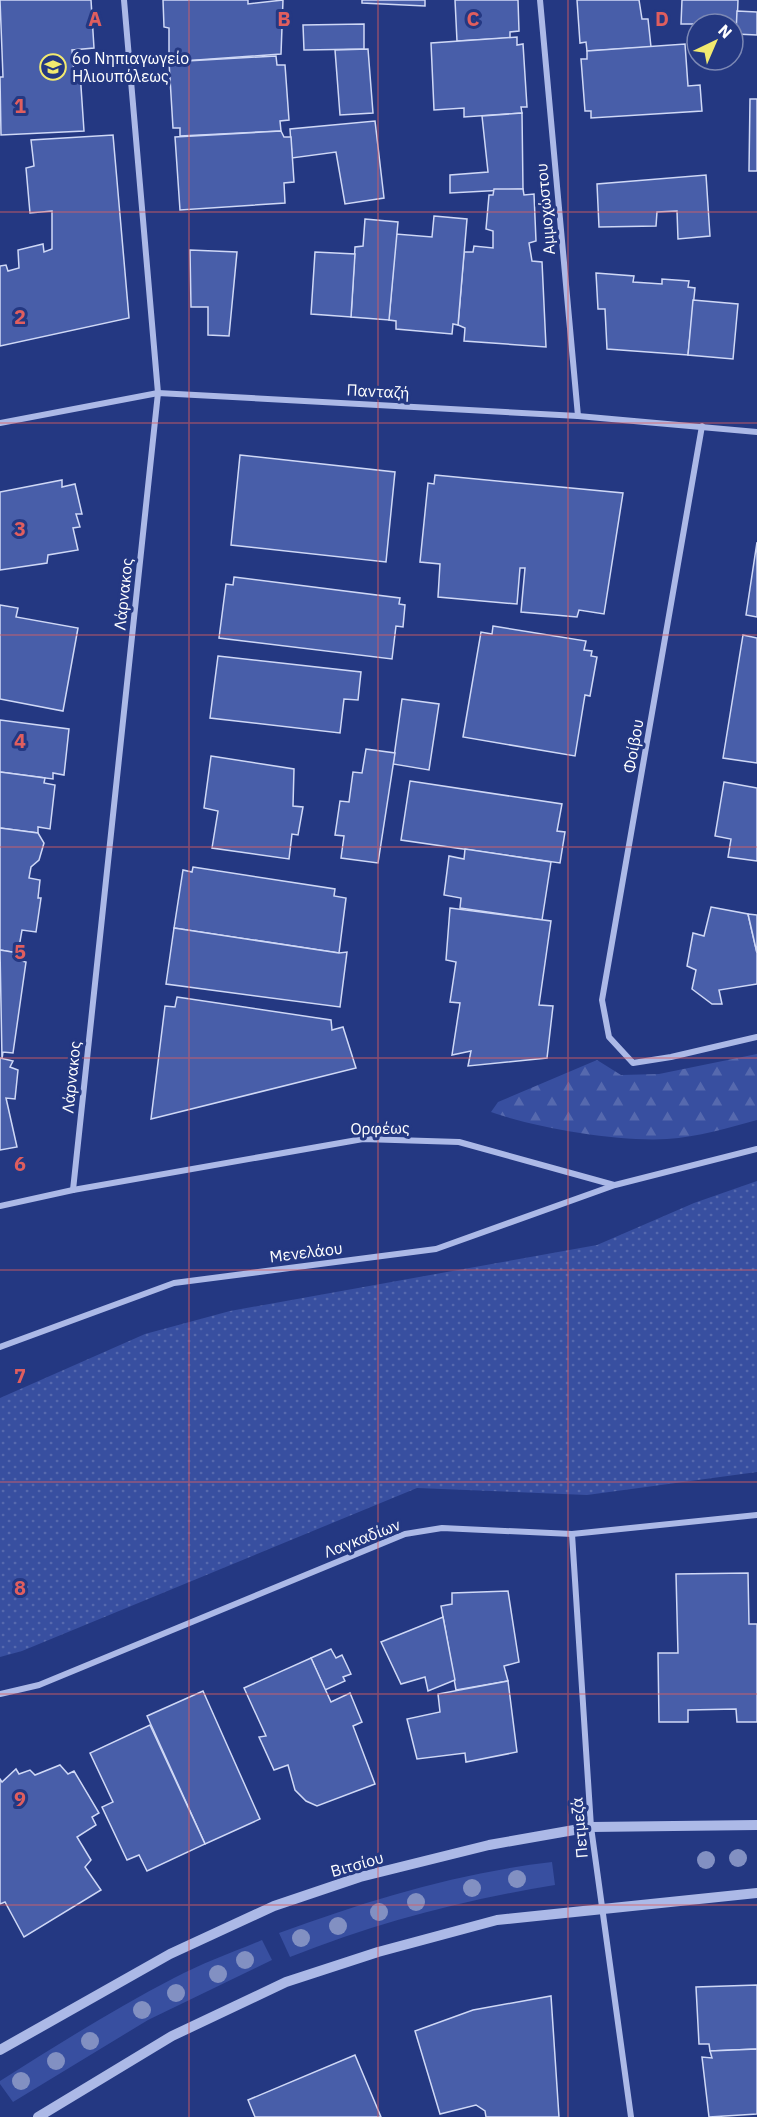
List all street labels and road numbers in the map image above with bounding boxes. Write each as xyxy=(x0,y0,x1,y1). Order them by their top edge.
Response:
street label: Αμμοχώστου xyxy=(531,162,559,256)
street label: Πανταζή xyxy=(346,379,410,403)
street label: Λάρνακος xyxy=(109,557,137,631)
street label: Φοίβου xyxy=(618,717,648,775)
street label: Λάρνακος xyxy=(57,1040,85,1114)
street label: Ορφέως xyxy=(350,1117,410,1139)
street label: Μενελάου xyxy=(268,1238,344,1266)
street label: Λαγκαδίων xyxy=(321,1514,403,1562)
street label: Πετμεζά xyxy=(566,1797,592,1859)
street label: Βιτσίου xyxy=(328,1847,386,1881)

